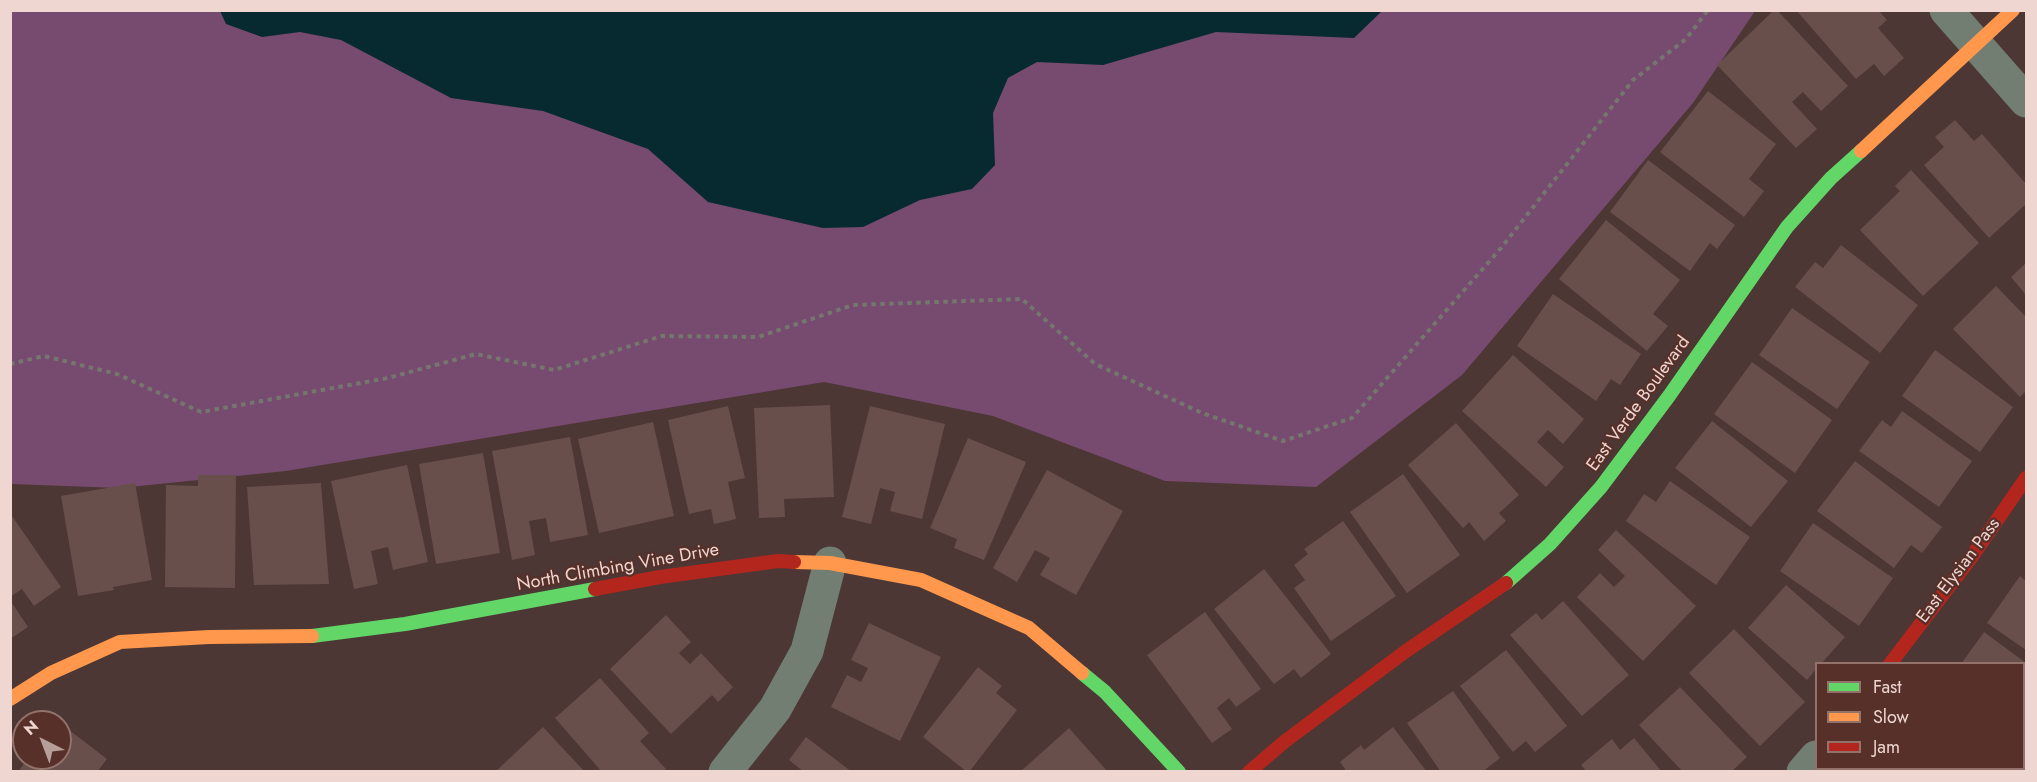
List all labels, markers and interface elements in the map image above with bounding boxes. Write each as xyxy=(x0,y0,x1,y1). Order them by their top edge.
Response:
street label: East Verde Boulevard xyxy=(1583,332,1695,476)
street label: East Elysian Pass xyxy=(1913,514,2005,628)
street label: North Climbing Vine Drive xyxy=(515,540,721,596)
legend xyxy=(1815,662,2025,770)
text: Fast xyxy=(1873,674,1902,700)
text: Slow xyxy=(1873,704,1909,730)
north arrow xyxy=(12,710,72,770)
text: N xyxy=(19,715,43,741)
text: Jam xyxy=(1873,734,1900,760)

